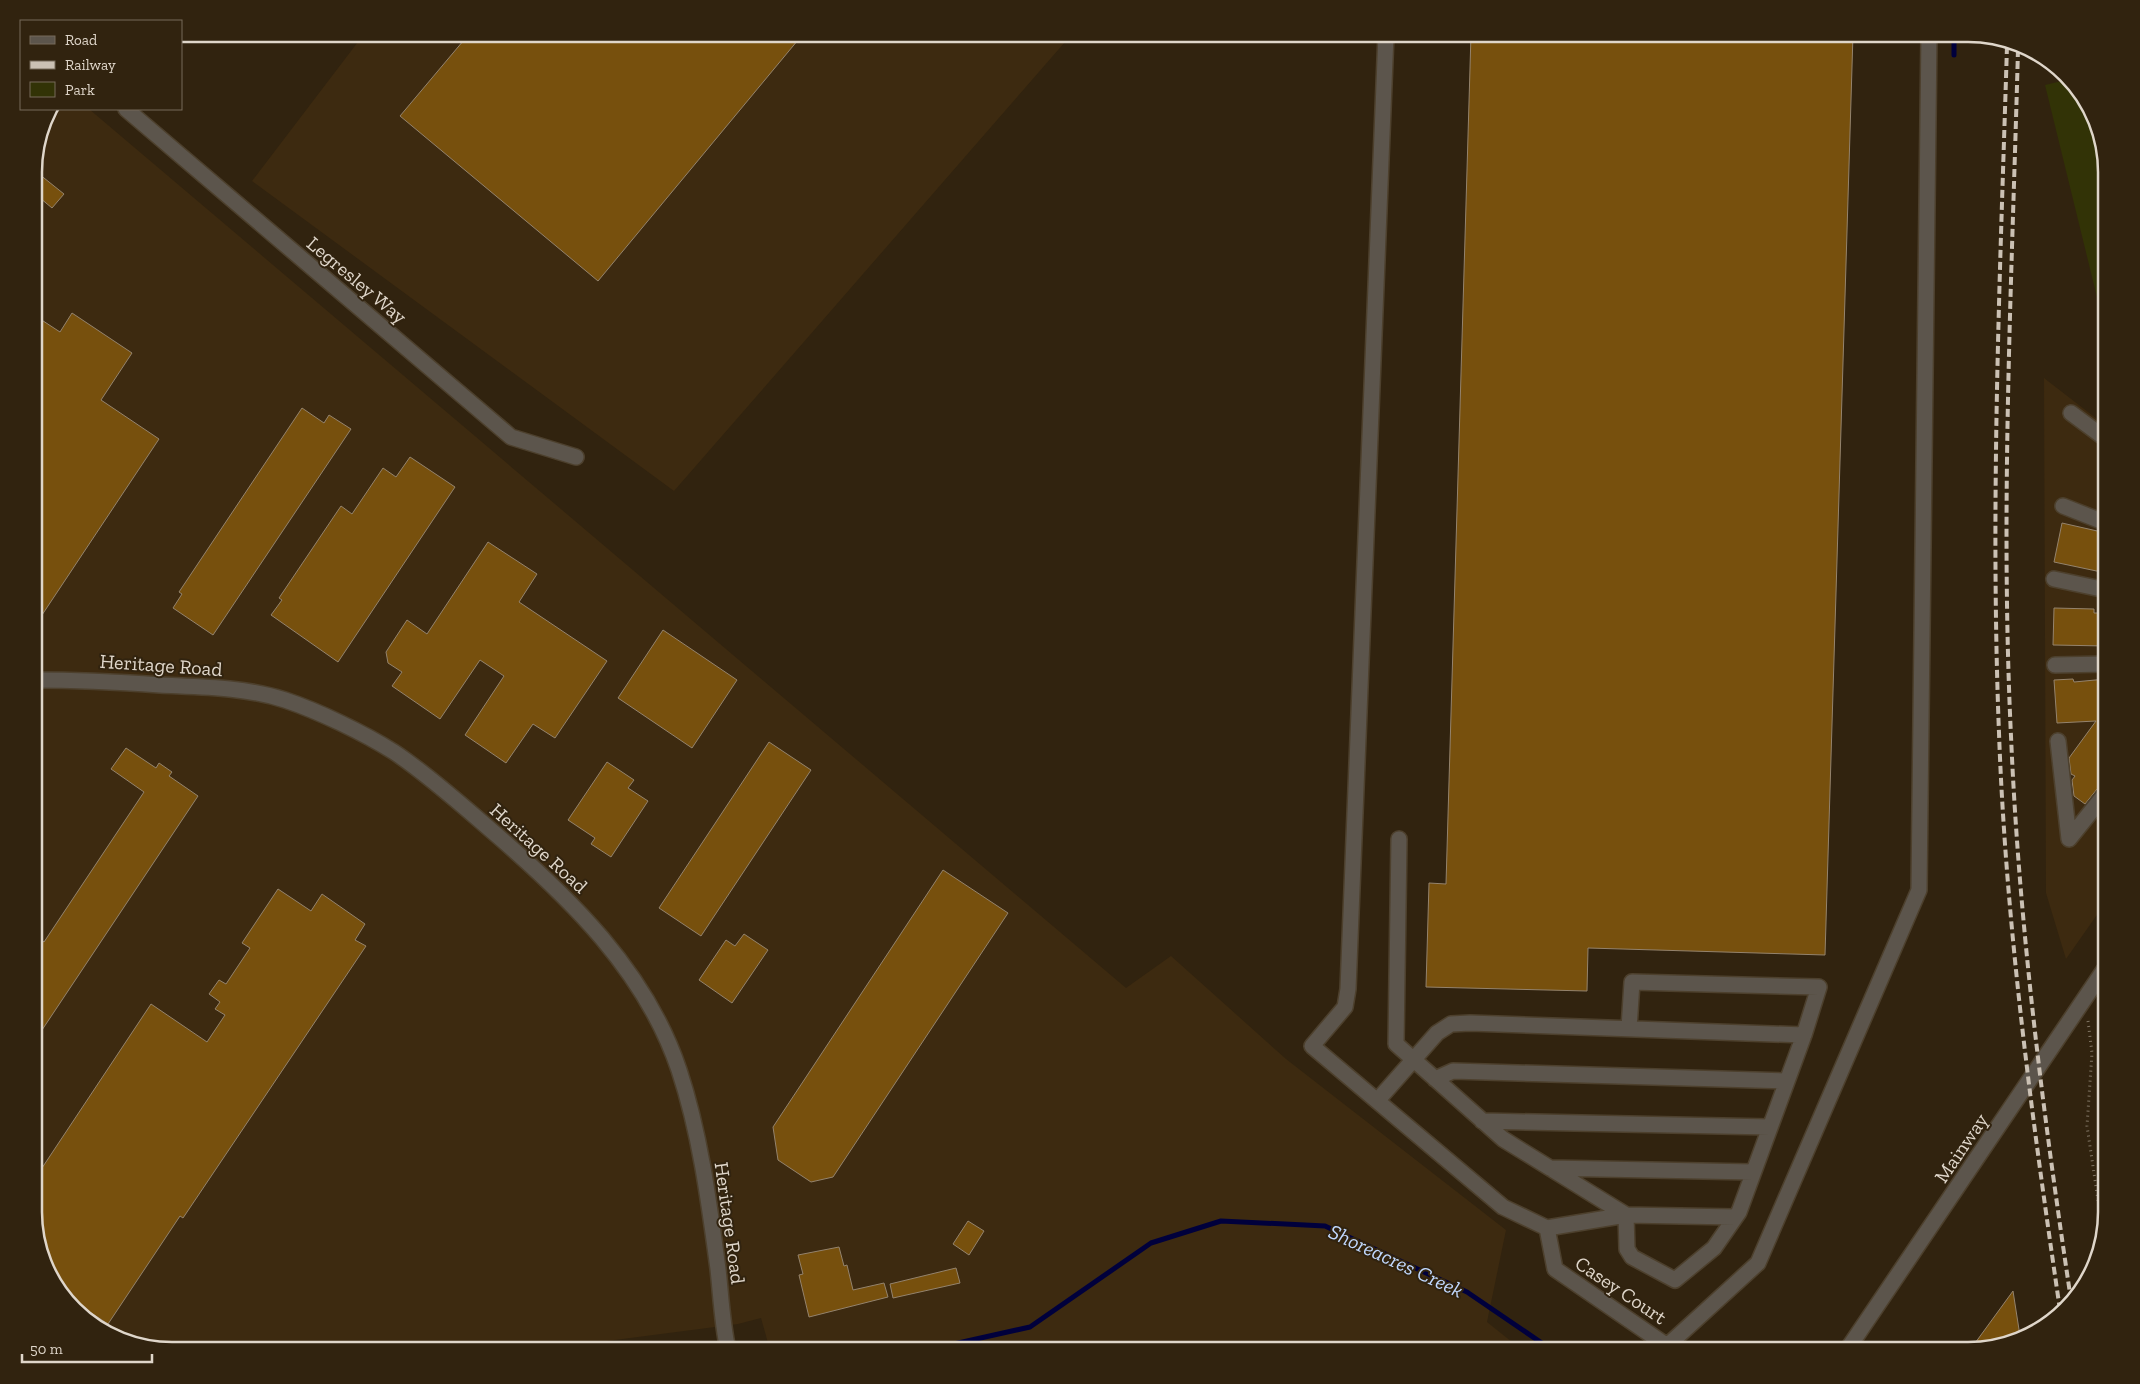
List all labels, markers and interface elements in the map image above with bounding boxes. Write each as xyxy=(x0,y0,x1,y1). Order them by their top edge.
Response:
legend xyxy=(20,20,182,110)
text: Road xyxy=(65,31,98,49)
text: Railway xyxy=(65,56,116,74)
text: Park xyxy=(65,81,95,99)
street label: Legresley Way xyxy=(302,231,412,329)
street label: Heritage Road xyxy=(99,649,223,681)
street label: Heritage Road xyxy=(485,798,593,898)
street label: Mainway xyxy=(1929,1108,1993,1187)
street label: Heritage Road xyxy=(710,1160,750,1286)
water label: Shoreacres Creek xyxy=(1325,1218,1467,1303)
street label: Casey Court xyxy=(1571,1251,1672,1330)
scale bar xyxy=(22,1332,152,1364)
text: 50 m xyxy=(30,1340,63,1358)

